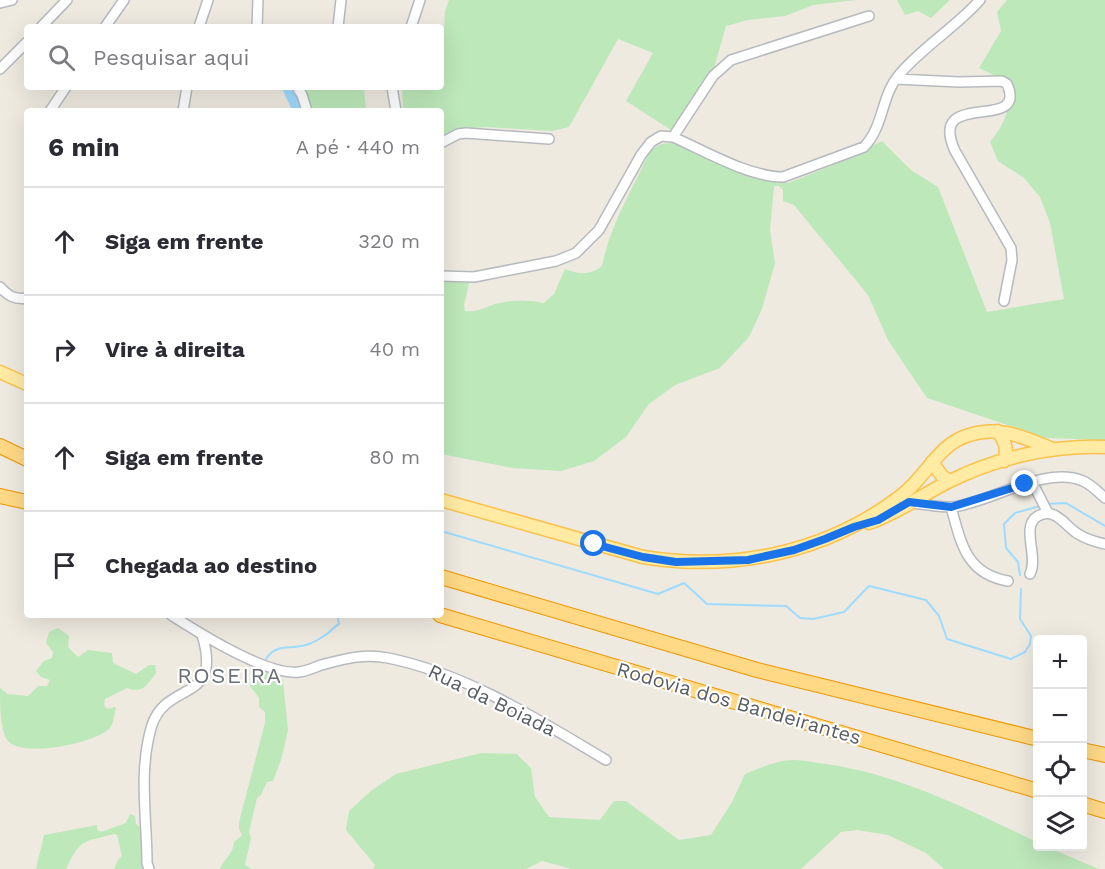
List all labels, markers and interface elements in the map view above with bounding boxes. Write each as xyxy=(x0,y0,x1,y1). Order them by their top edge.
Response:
search box xyxy=(24,24,444,90)
icon: search xyxy=(45,41,78,74)
text: Pesquisar aqui xyxy=(93,45,249,70)
text: 6 min xyxy=(48,132,120,162)
text: A pé · 440 m xyxy=(296,135,420,159)
icon: ahead xyxy=(48,225,81,258)
text: Siga em frente xyxy=(105,229,263,254)
text: 320 m xyxy=(358,229,420,253)
icon: right xyxy=(48,333,81,366)
text: Vire à direita xyxy=(105,337,245,362)
text: 40 m xyxy=(369,337,420,361)
icon: ahead xyxy=(48,441,81,474)
text: Siga em frente xyxy=(105,445,263,470)
text: 80 m xyxy=(369,445,420,469)
route end xyxy=(1011,470,1037,496)
route start xyxy=(580,530,606,556)
icon: arrive xyxy=(48,549,81,582)
text: Chegada ao destino xyxy=(105,553,317,578)
map controls xyxy=(1033,635,1087,851)
button: + xyxy=(1033,635,1087,689)
street label: Rodovia dos Bandeirantes xyxy=(614,657,864,749)
street label: Rua da Boiada xyxy=(424,659,560,741)
district label: ROSEIRA xyxy=(177,663,283,688)
button: − xyxy=(1033,689,1087,743)
button: locate xyxy=(1033,743,1087,797)
button: layers xyxy=(1033,797,1087,851)

